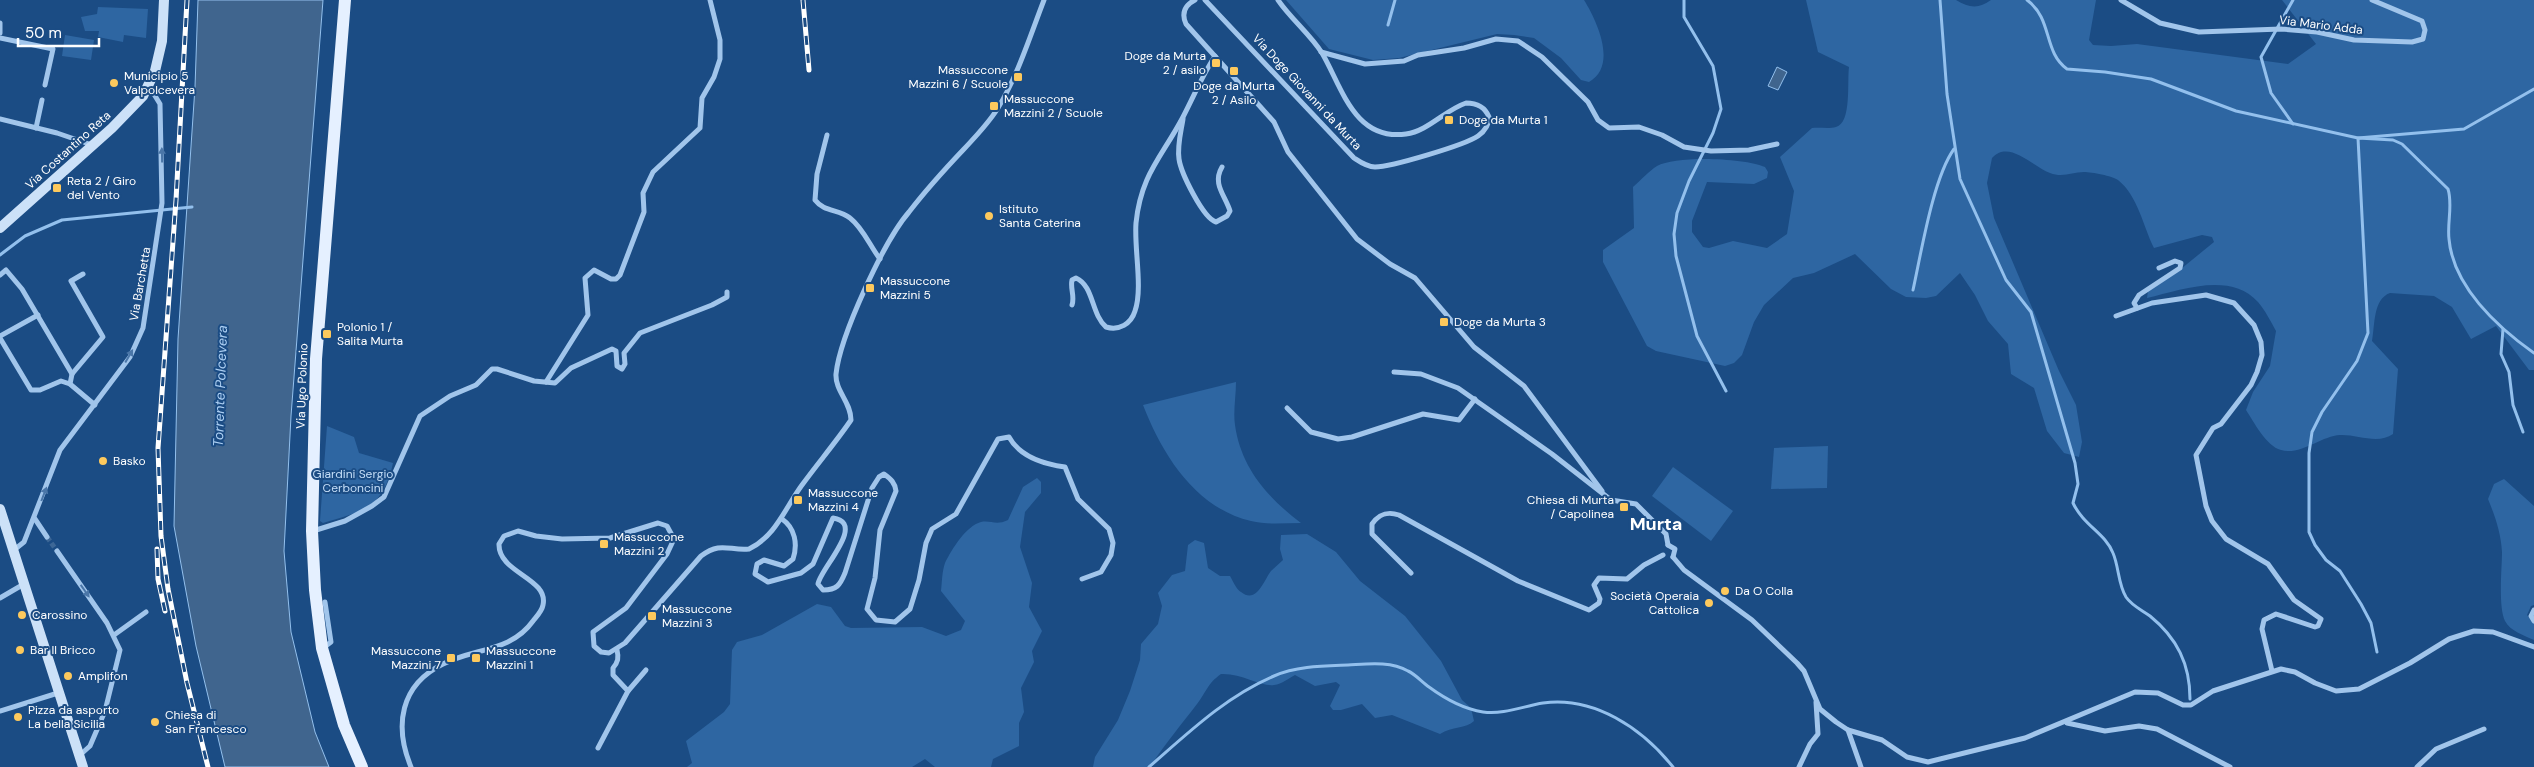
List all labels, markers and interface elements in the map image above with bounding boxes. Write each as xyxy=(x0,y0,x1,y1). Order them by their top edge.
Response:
street label: Via Mario Adda xyxy=(2278,12,2364,38)
scale bar xyxy=(18,15,99,47)
text: 50 m xyxy=(25,23,62,43)
street label: Via Doge Giovanni da Murta xyxy=(1249,30,1365,154)
place label: Doge da Murta 2 / asilo xyxy=(1125,48,1206,78)
marker: Doge da Murta 2 / asilo xyxy=(1210,57,1222,69)
place label: Massuccone Mazzini 6 / Scuole xyxy=(909,62,1008,92)
marker: Doge da Murta 2 / Asilo xyxy=(1228,65,1240,77)
place label: Municipio 5 Valpolcevera xyxy=(124,68,195,98)
marker: Massuccone Mazzini 6 / Scuole xyxy=(1012,71,1024,83)
marker: Municipio 5 Valpolcevera xyxy=(108,77,120,89)
place label: Doge da Murta 2 / Asilo xyxy=(1193,78,1275,108)
place label: Massuccone Mazzini 2 / Scuole xyxy=(1004,91,1103,121)
marker: Massuccone Mazzini 2 / Scuole xyxy=(988,100,1000,112)
street label: Via Costantino Reta xyxy=(22,107,114,193)
place label: Doge da Murta 1 xyxy=(1459,112,1547,128)
marker: Doge da Murta 1 xyxy=(1443,114,1455,126)
one-way arrow xyxy=(157,146,165,162)
place label: Reta 2 / Giro del Vento xyxy=(67,173,136,203)
marker: Reta 2 / Giro del Vento xyxy=(51,182,63,194)
place label: Istituto Santa Caterina xyxy=(999,201,1081,231)
marker: Istituto Santa Caterina xyxy=(983,210,995,222)
street label: Via Barchetta xyxy=(126,246,154,322)
place label: Massuccone Mazzini 5 xyxy=(880,273,950,303)
marker: Massuccone Mazzini 5 xyxy=(864,282,876,294)
place label: Doge da Murta 3 xyxy=(1454,314,1546,330)
marker: Doge da Murta 3 xyxy=(1438,316,1450,328)
place label: Polonio 1 / Salita Murta xyxy=(337,319,403,349)
water label: Torrente Polcevera xyxy=(209,325,231,447)
marker: Polonio 1 / Salita Murta xyxy=(321,328,333,340)
street label: Via Ugo Polonio xyxy=(293,343,311,429)
one-way arrow xyxy=(124,350,133,363)
place label: Basko xyxy=(113,453,146,469)
marker: Basko xyxy=(97,455,109,467)
park label: Giardini Sergio Cerboncini xyxy=(313,466,393,496)
place label: Massuccone Mazzini 4 xyxy=(808,485,878,515)
one-way arrow xyxy=(41,486,48,501)
place label: Chiesa di Murta / Capolinea xyxy=(1527,492,1614,522)
marker: Massuccone Mazzini 4 xyxy=(792,494,804,506)
marker: Chiesa di Murta / Capolinea xyxy=(1618,501,1630,513)
district label: Murta xyxy=(1630,512,1682,536)
place label: Massuccone Mazzini 2 xyxy=(614,529,684,559)
marker: Massuccone Mazzini 2 xyxy=(598,538,610,550)
place label: Da O Colla xyxy=(1735,583,1793,599)
one-way arrow xyxy=(80,584,90,598)
marker: Da O Colla xyxy=(1719,585,1731,597)
place label: Società Operaia Cattolica xyxy=(1610,588,1699,618)
marker: Società Operaia Cattolica xyxy=(1703,597,1715,609)
place label: Massuccone Mazzini 3 xyxy=(662,601,732,631)
place label: Carossino xyxy=(32,607,87,623)
marker: Carossino xyxy=(16,609,28,621)
marker: Massuccone Mazzini 3 xyxy=(646,610,658,622)
place label: Bar Il Bricco xyxy=(30,642,95,658)
place label: Massuccone Mazzini 7 xyxy=(371,643,441,673)
place label: Massuccone Mazzini 1 xyxy=(486,643,556,673)
marker: Bar Il Bricco xyxy=(14,644,26,656)
marker: Massuccone Mazzini 7 xyxy=(445,652,457,664)
marker: Massuccone Mazzini 1 xyxy=(470,652,482,664)
place label: Amplifon xyxy=(78,668,128,684)
marker: Amplifon xyxy=(62,670,74,682)
place label: Pizza da asporto La bella Sicilia xyxy=(28,702,119,732)
place label: Chiesa di San Francesco xyxy=(165,707,247,737)
marker: Pizza da asporto La bella Sicilia xyxy=(12,711,24,723)
marker: Chiesa di San Francesco xyxy=(149,716,161,728)

